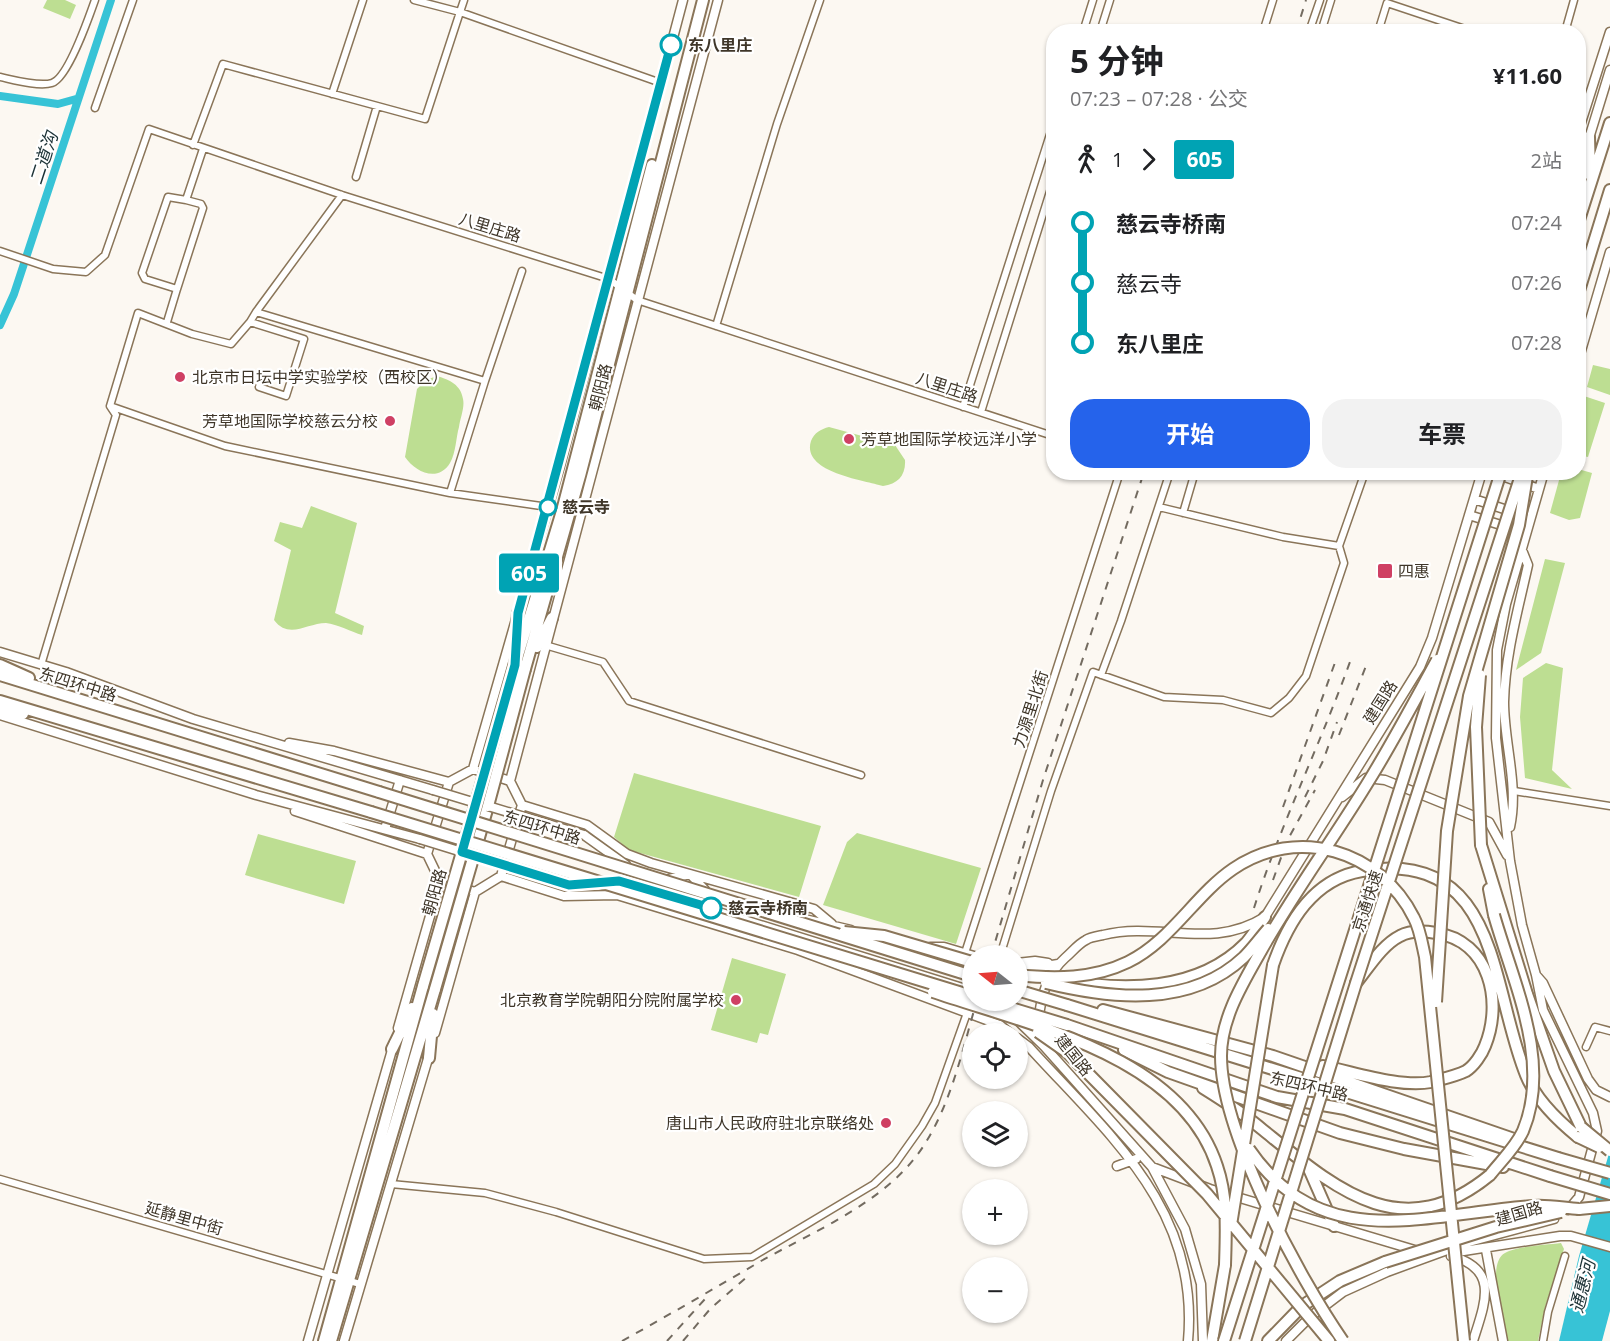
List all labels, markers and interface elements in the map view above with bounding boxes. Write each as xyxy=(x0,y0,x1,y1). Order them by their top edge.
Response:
marker: 东八里庄 xyxy=(660,34,682,56)
place label: 东八里庄 xyxy=(688,34,752,56)
text: 5 分钟 xyxy=(1070,38,1163,83)
text: ¥11.60 xyxy=(1493,60,1562,90)
text: 07:23 – 07:28 · 公交 xyxy=(1070,85,1248,112)
water label: 二道沟 xyxy=(23,127,63,187)
icon: walk xyxy=(1070,143,1103,176)
icon: forward xyxy=(1132,143,1165,176)
text: 605 xyxy=(1186,145,1222,173)
text: 1 xyxy=(1112,146,1123,173)
text: 2站 xyxy=(1531,147,1562,174)
street label: 八里庄路 xyxy=(456,207,524,247)
text: 慈云寺桥南 xyxy=(1116,208,1226,238)
text: 07:24 xyxy=(1511,209,1562,236)
text: 慈云寺 xyxy=(1116,268,1182,298)
text: 07:26 xyxy=(1511,269,1562,296)
text: 东八里庄 xyxy=(1116,328,1204,358)
text: 07:28 xyxy=(1511,329,1562,356)
street label: 朝阳路 xyxy=(584,361,616,413)
place label: 北京市日坛中学实验学校（西校区） xyxy=(192,366,448,388)
street label: 八里庄路 xyxy=(913,367,981,407)
marker: 北京市日坛中学实验学校（西校区） xyxy=(173,370,187,384)
button: 开始 xyxy=(1070,399,1310,468)
button: 车票 xyxy=(1322,399,1562,468)
place label: 芳草地国际学校慈云分校 xyxy=(202,410,378,432)
marker: 芳草地国际学校慈云分校 xyxy=(383,414,397,428)
place label: 芳草地国际学校远洋小学 xyxy=(861,428,1037,450)
marker: 芳草地国际学校远洋小学 xyxy=(842,432,856,446)
place label: 慈云寺 xyxy=(562,496,610,518)
marker: 慈云寺 xyxy=(539,498,557,516)
line badge: 605 xyxy=(494,554,564,592)
text: 605 xyxy=(511,559,547,587)
place label: 四惠 xyxy=(1398,560,1430,582)
marker: 四惠 xyxy=(1376,562,1394,580)
street label: 东四环中路 xyxy=(37,662,119,706)
street label: 力源里北街 xyxy=(1007,668,1053,750)
street label: 建国路 xyxy=(1358,676,1402,728)
street label: 东四环中路 xyxy=(501,805,583,849)
street label: 朝阳路 xyxy=(417,866,451,918)
street label: 京通快速 xyxy=(1347,867,1387,935)
marker: 慈云寺桥南 xyxy=(700,897,722,919)
place label: 慈云寺桥南 xyxy=(728,897,808,919)
north arrow xyxy=(962,945,1028,1011)
map controls xyxy=(962,945,1028,1323)
place label: 北京教育学院朝阳分院附属学校 xyxy=(500,989,724,1011)
marker: 北京教育学院朝阳分院附属学校 xyxy=(729,993,743,1007)
button: locate xyxy=(962,1023,1028,1089)
street label: 建国路 xyxy=(1050,1029,1098,1081)
street label: 东四环中路 xyxy=(1268,1066,1350,1106)
button: layers xyxy=(962,1101,1028,1167)
place label: 唐山市人民政府驻北京联络处 xyxy=(666,1112,874,1134)
marker: 唐山市人民政府驻北京联络处 xyxy=(879,1116,893,1130)
button: + xyxy=(962,1179,1028,1245)
street label: 延静里中街 xyxy=(143,1196,225,1240)
street label: 建国路 xyxy=(1493,1196,1545,1230)
water label: 通惠河 xyxy=(1564,1254,1601,1315)
button: − xyxy=(962,1257,1028,1323)

